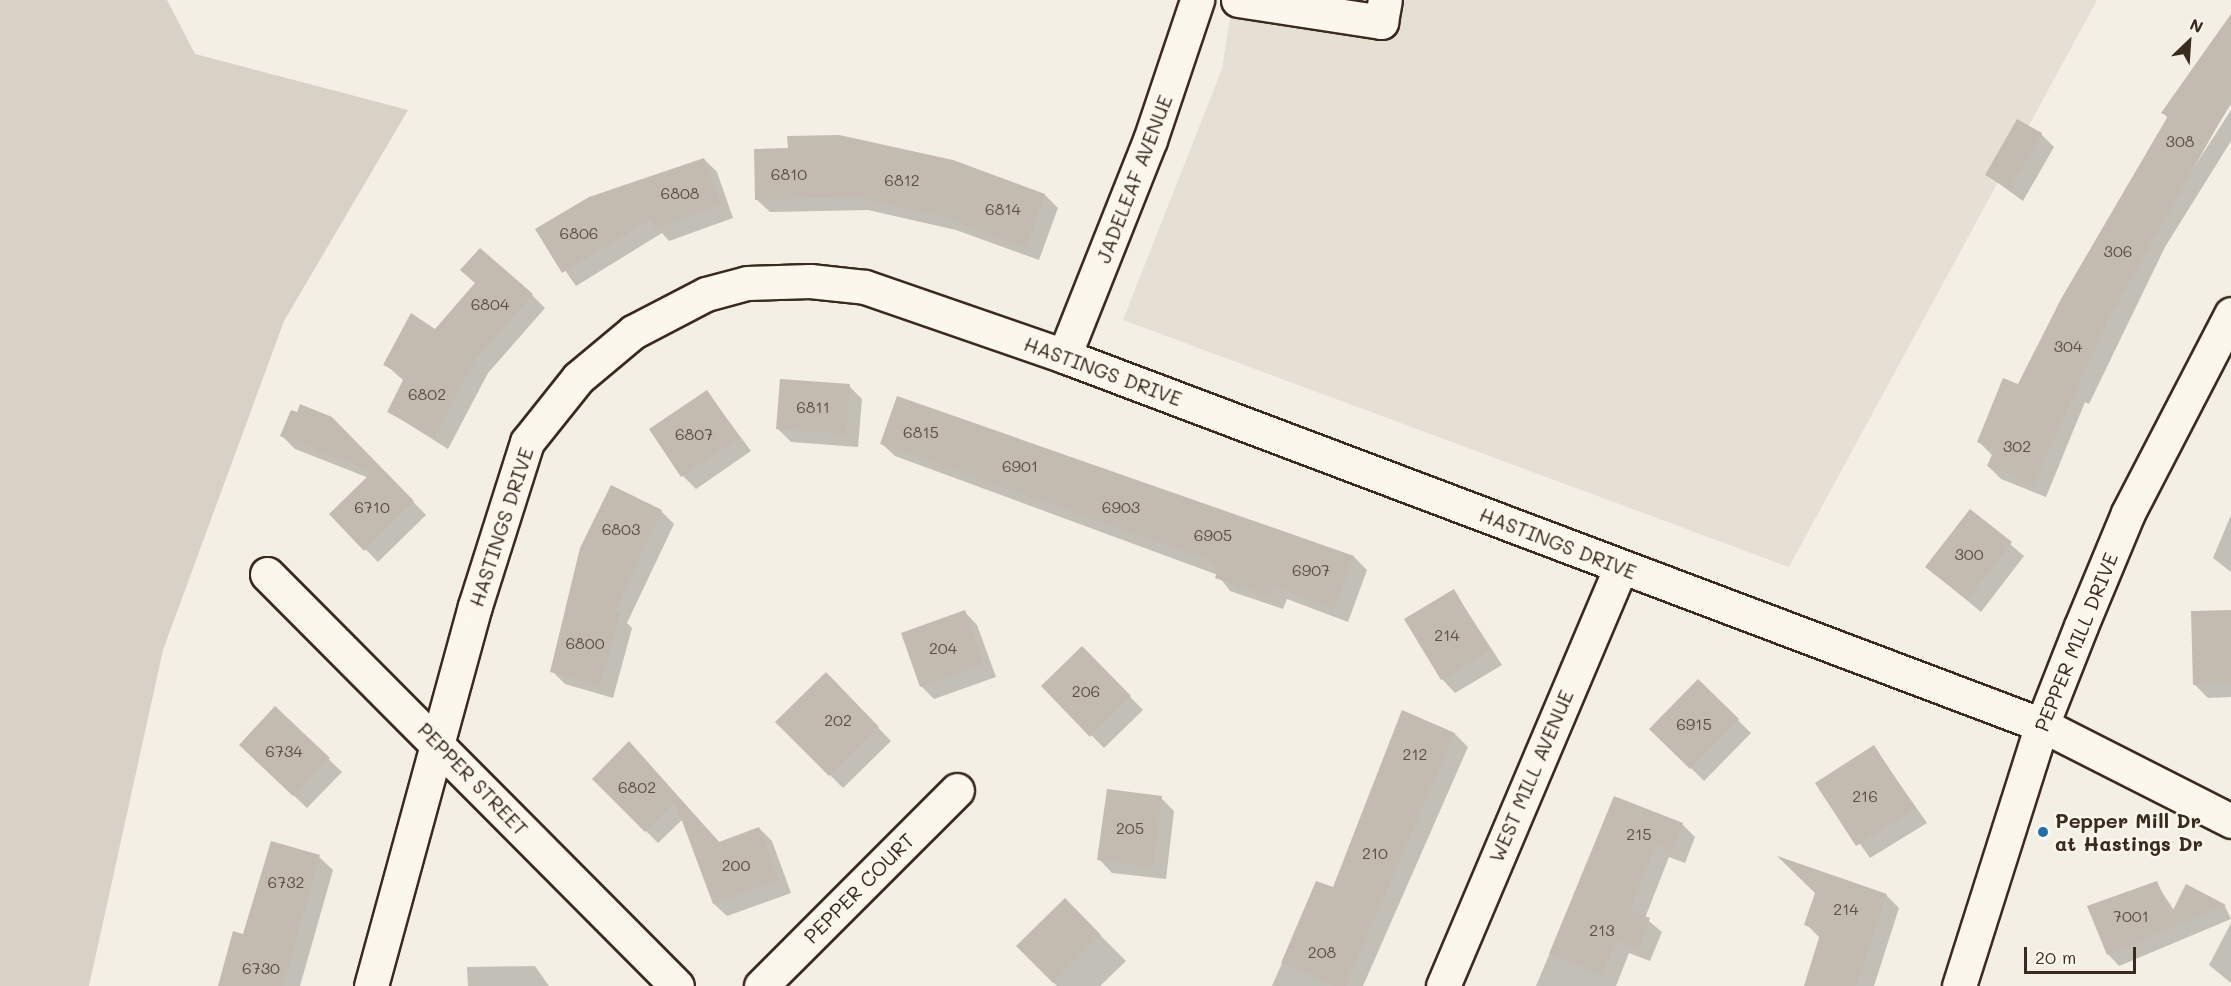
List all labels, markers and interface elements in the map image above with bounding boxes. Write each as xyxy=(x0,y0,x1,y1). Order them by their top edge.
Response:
north arrow xyxy=(2159,12,2219,72)
text: N xyxy=(2187,13,2207,37)
street label: JADELEAF AVENUE xyxy=(1091,92,1177,266)
house number: 308 xyxy=(2166,131,2194,151)
house number: 6810 xyxy=(771,164,807,184)
house number: 6812 xyxy=(884,170,920,190)
house number: 6808 xyxy=(661,183,699,203)
house number: 6814 xyxy=(985,199,1021,219)
house number: 6806 xyxy=(560,223,598,243)
house number: 306 xyxy=(2104,241,2132,261)
house number: 6804 xyxy=(471,294,509,314)
street label: HASTINGS DRIVE xyxy=(1021,331,1185,411)
house number: 304 xyxy=(2054,336,2082,356)
house number: 6802 xyxy=(408,384,446,404)
house number: 6811 xyxy=(796,397,830,417)
house number: 6815 xyxy=(903,422,939,442)
house number: 6807 xyxy=(675,424,713,444)
house number: 302 xyxy=(2003,436,2031,456)
street label: HASTINGS DRIVE xyxy=(464,444,538,610)
house number: 6901 xyxy=(1002,456,1038,476)
house number: 6710 xyxy=(354,497,390,517)
house number: 6903 xyxy=(1102,497,1140,517)
street label: HASTINGS DRIVE xyxy=(1476,502,1640,584)
house number: 6803 xyxy=(602,519,640,539)
house number: 6905 xyxy=(1194,525,1232,545)
house number: 300 xyxy=(1954,544,1984,564)
street label: PEPPER MILL DRIVE xyxy=(2029,549,2123,735)
house number: 6907 xyxy=(1292,560,1330,580)
house number: 214 xyxy=(1434,625,1460,645)
house number: 6800 xyxy=(565,633,605,653)
house number: 204 xyxy=(929,638,957,658)
house number: 206 xyxy=(1072,681,1100,701)
street label: WEST MILL AVENUE xyxy=(1484,686,1578,866)
house number: 202 xyxy=(824,710,852,730)
house number: 6915 xyxy=(1676,714,1712,734)
street label: PEPPER STREET xyxy=(413,717,533,841)
house number: 6734 xyxy=(265,741,303,761)
house number: 212 xyxy=(1403,744,1427,764)
house number: 6802 xyxy=(618,777,656,797)
house number: 216 xyxy=(1852,786,1878,806)
place label: Pepper Mill Dr at Hastings Dr xyxy=(2055,808,2203,855)
house number: 205 xyxy=(1116,818,1144,838)
house number: 215 xyxy=(1626,824,1652,844)
marker: Pepper Mill Dr at Hastings Dr xyxy=(2036,825,2050,839)
street label: PEPPER COURT xyxy=(799,828,919,948)
house number: 210 xyxy=(1362,843,1388,863)
house number: 200 xyxy=(722,855,750,875)
house number: 6732 xyxy=(268,872,304,892)
house number: 214 xyxy=(1833,899,1859,919)
house number: 7001 xyxy=(2113,906,2149,926)
house number: 213 xyxy=(1589,920,1615,940)
scale bar xyxy=(2027,935,2140,973)
house number: 208 xyxy=(1308,942,1336,962)
text: 20 m xyxy=(2035,945,2076,969)
house number: 6730 xyxy=(242,958,280,978)

